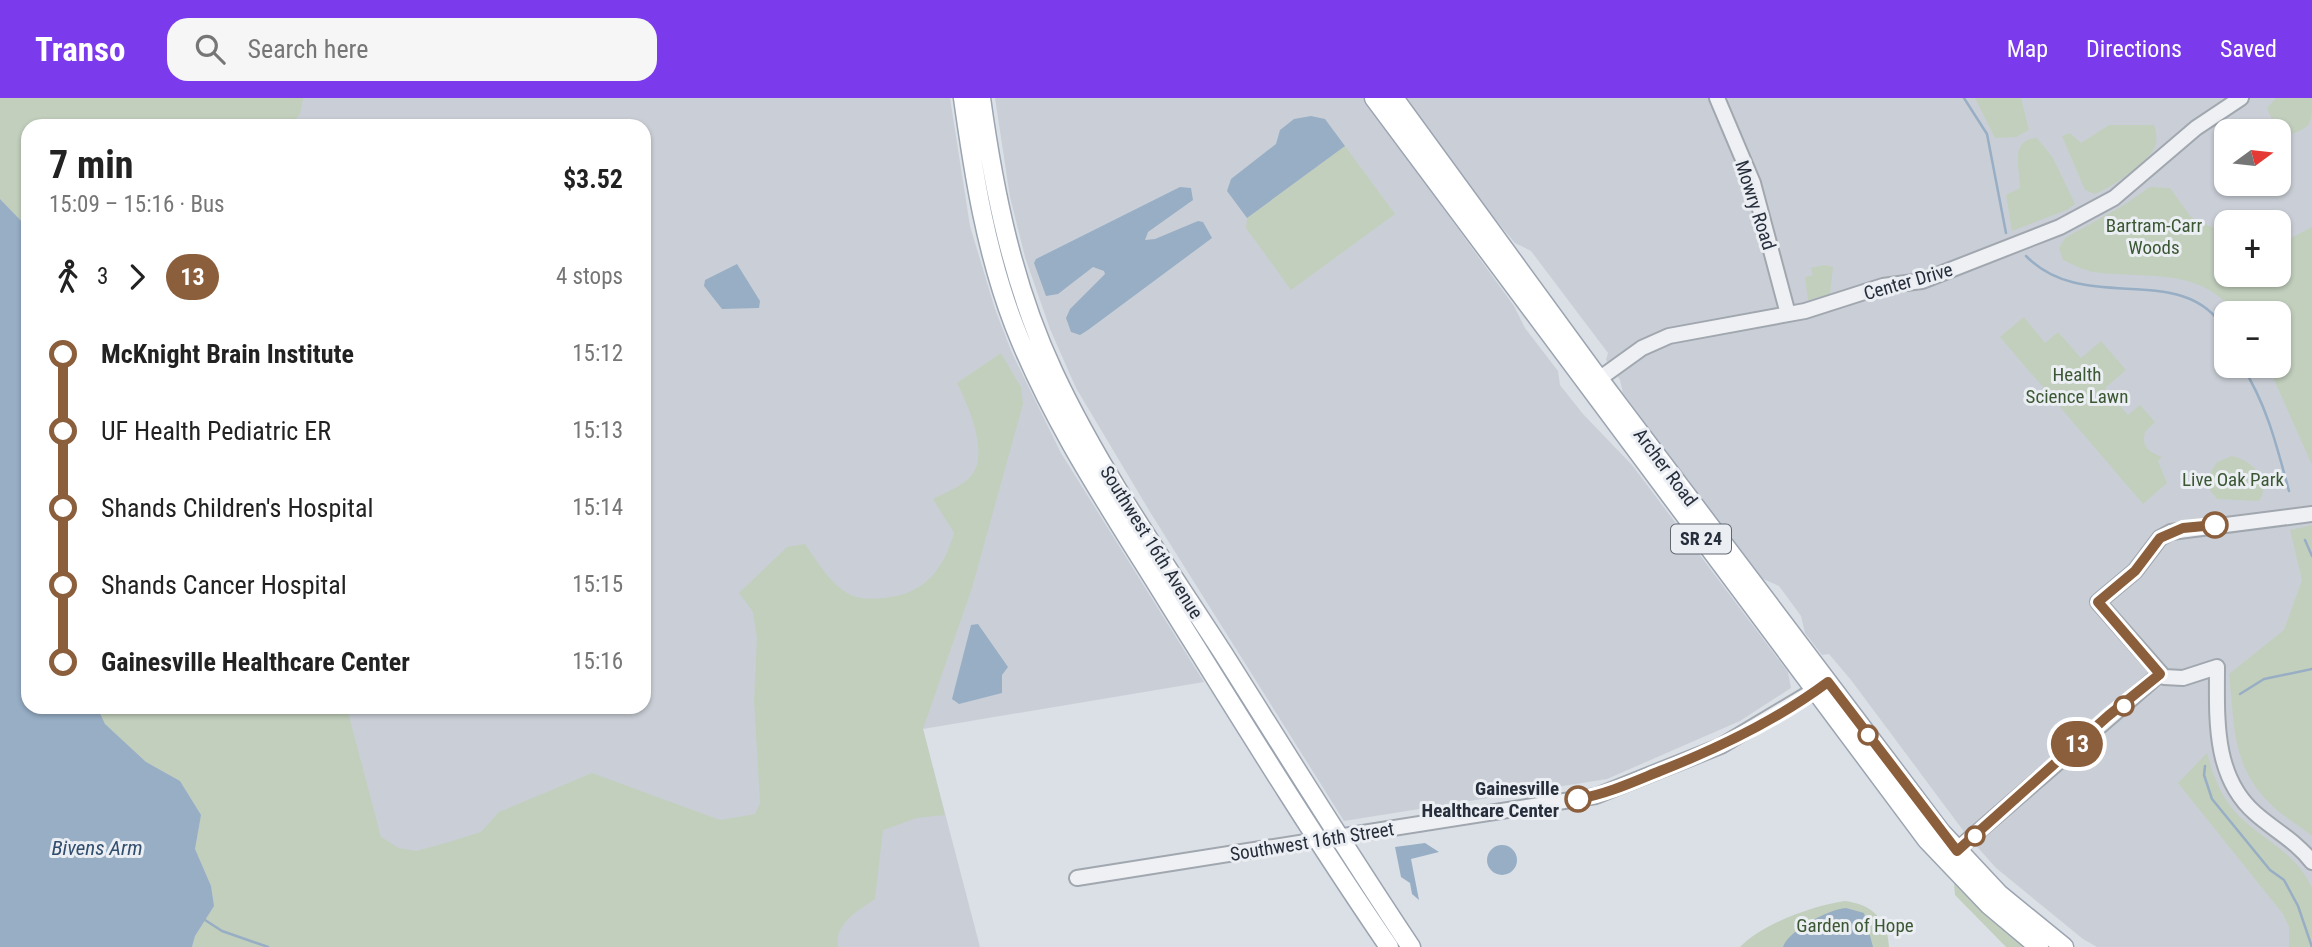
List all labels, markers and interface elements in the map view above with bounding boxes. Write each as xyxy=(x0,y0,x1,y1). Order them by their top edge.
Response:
search box xyxy=(167,18,657,81)
text: Transo xyxy=(35,30,125,69)
icon: search xyxy=(191,30,229,68)
text: Search here xyxy=(247,34,368,64)
text: Map xyxy=(2007,35,2048,63)
text: Directions xyxy=(2086,35,2182,63)
text: Saved xyxy=(2220,35,2277,63)
north arrow xyxy=(2214,119,2291,196)
map controls xyxy=(2214,119,2291,378)
text: 7 min xyxy=(49,143,133,187)
street label: Mowry Road xyxy=(1730,158,1781,253)
text: $3.52 xyxy=(563,164,623,194)
text: 15:09 – 15:16 · Bus xyxy=(49,191,225,218)
button: + xyxy=(2214,210,2291,287)
park label: Bartram-Carr Woods xyxy=(2106,214,2202,259)
icon: walk xyxy=(49,258,87,296)
icon: forward xyxy=(118,258,156,296)
street label: Center Drive xyxy=(1861,258,1955,305)
text: 3 xyxy=(97,263,108,290)
text: 13 xyxy=(180,263,205,291)
text: 4 stops xyxy=(556,263,623,290)
button: − xyxy=(2214,301,2291,378)
text: McKnight Brain Institute xyxy=(101,339,354,369)
text: 15:12 xyxy=(572,340,623,367)
park label: Health Science Lawn xyxy=(2026,363,2128,408)
text: UF Health Pediatric ER xyxy=(101,416,331,446)
text: 15:13 xyxy=(572,417,623,444)
street label: Archer Road xyxy=(1629,424,1702,511)
street label: Southwest 16th Avenue xyxy=(1095,462,1208,623)
park label: Live Oak Park xyxy=(2182,468,2284,491)
text: Shands Children's Hospital xyxy=(101,493,373,523)
text: 15:14 xyxy=(572,494,623,521)
unlabelled marker xyxy=(2202,512,2228,538)
road number: SR 24 xyxy=(1671,524,1731,554)
text: Shands Cancer Hospital xyxy=(101,570,347,600)
text: 15:15 xyxy=(572,571,623,598)
text: Gainesville Healthcare Center xyxy=(101,647,410,677)
text: 15:16 xyxy=(572,648,623,675)
unlabelled marker xyxy=(2114,696,2134,716)
line badge: 13 xyxy=(2046,721,2108,767)
unlabelled marker xyxy=(1858,725,1878,745)
text: 13 xyxy=(2065,730,2089,758)
place label: Gainesville Healthcare Center xyxy=(1422,777,1559,822)
marker: Gainesville Healthcare Center xyxy=(1565,786,1591,812)
street label: Southwest 16th Street xyxy=(1228,817,1396,866)
unlabelled marker xyxy=(1965,826,1985,846)
water label: Bivens Arm xyxy=(51,836,143,860)
park label: Garden of Hope xyxy=(1796,914,1914,937)

